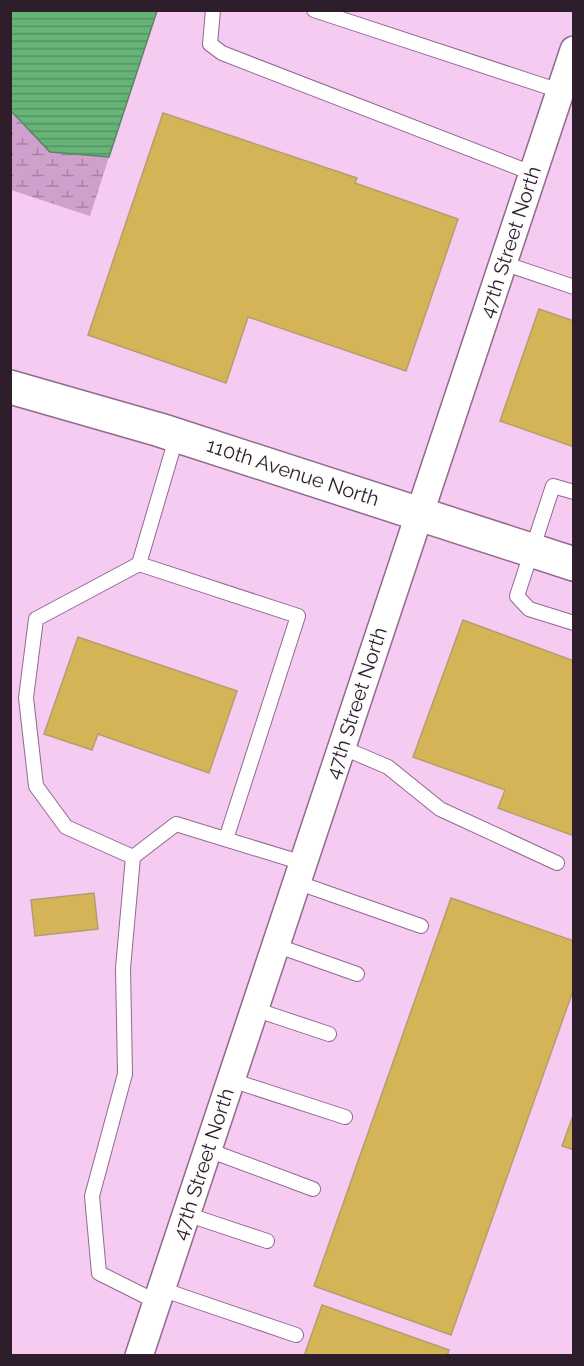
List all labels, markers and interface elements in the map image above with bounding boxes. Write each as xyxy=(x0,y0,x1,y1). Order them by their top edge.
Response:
street label: 47th Street North xyxy=(474,163,546,321)
street label: 110th Avenue North xyxy=(204,433,382,511)
street label: 47th Street North xyxy=(320,624,392,782)
street label: 47th Street North xyxy=(167,1085,239,1243)

